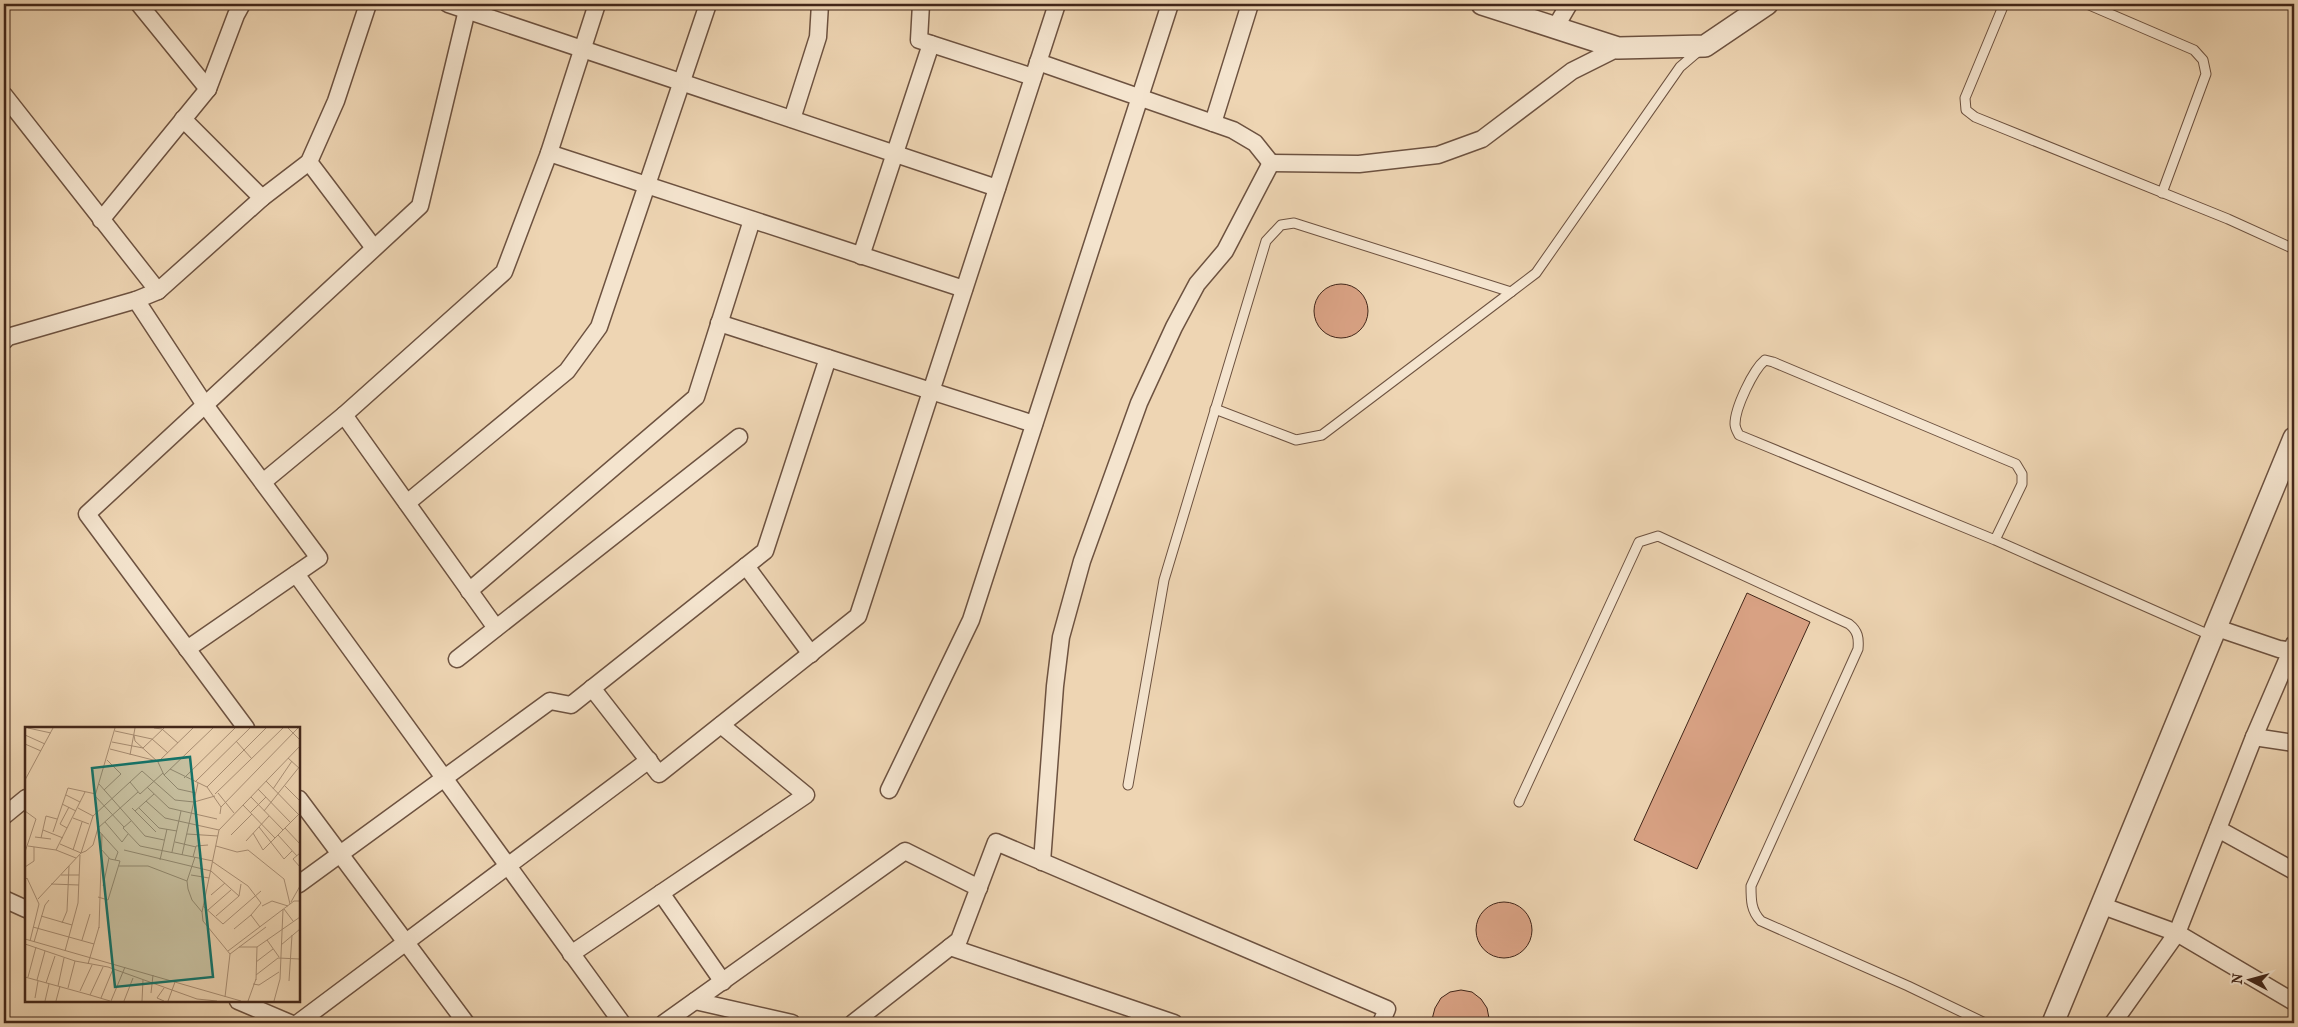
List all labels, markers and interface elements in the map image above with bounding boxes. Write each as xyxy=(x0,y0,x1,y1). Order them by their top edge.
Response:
inset map xyxy=(25,727,300,1002)
north arrow xyxy=(2226,954,2276,1004)
text: N xyxy=(2229,972,2247,985)

